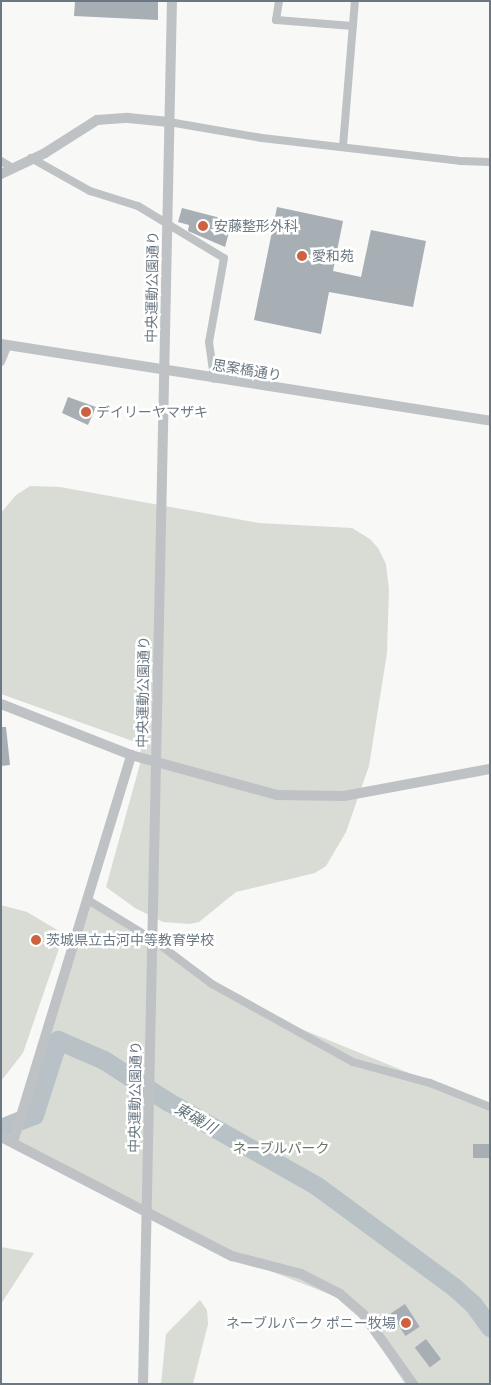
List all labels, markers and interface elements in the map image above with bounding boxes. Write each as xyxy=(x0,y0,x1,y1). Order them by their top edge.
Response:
place label: 安藤整形外科 xyxy=(214,218,298,234)
marker: 安藤整形外科 xyxy=(196,219,210,233)
street label: 中央運動公園通り xyxy=(143,231,161,343)
place label: 愛和苑 xyxy=(312,248,354,264)
marker: 愛和苑 xyxy=(296,250,308,262)
street label: 思案橋通り xyxy=(211,356,283,384)
place label: デイリーヤマザキ xyxy=(96,404,208,420)
marker: デイリーヤマザキ xyxy=(80,406,92,418)
street label: 中央運動公園通り xyxy=(134,636,152,748)
place label: 茨城県立古河中等教育学校 xyxy=(46,932,214,948)
marker: 茨城県立古河中等教育学校 xyxy=(30,934,42,946)
street label: 中央運動公園通り xyxy=(126,1041,144,1153)
water label: 東磯川 xyxy=(172,1099,220,1137)
park label: ネーブルパーク xyxy=(232,1140,330,1156)
place label: ネーブルパーク ポニー牧場 xyxy=(225,1315,396,1331)
marker: ネーブルパーク ポニー牧場 xyxy=(400,1317,412,1329)

